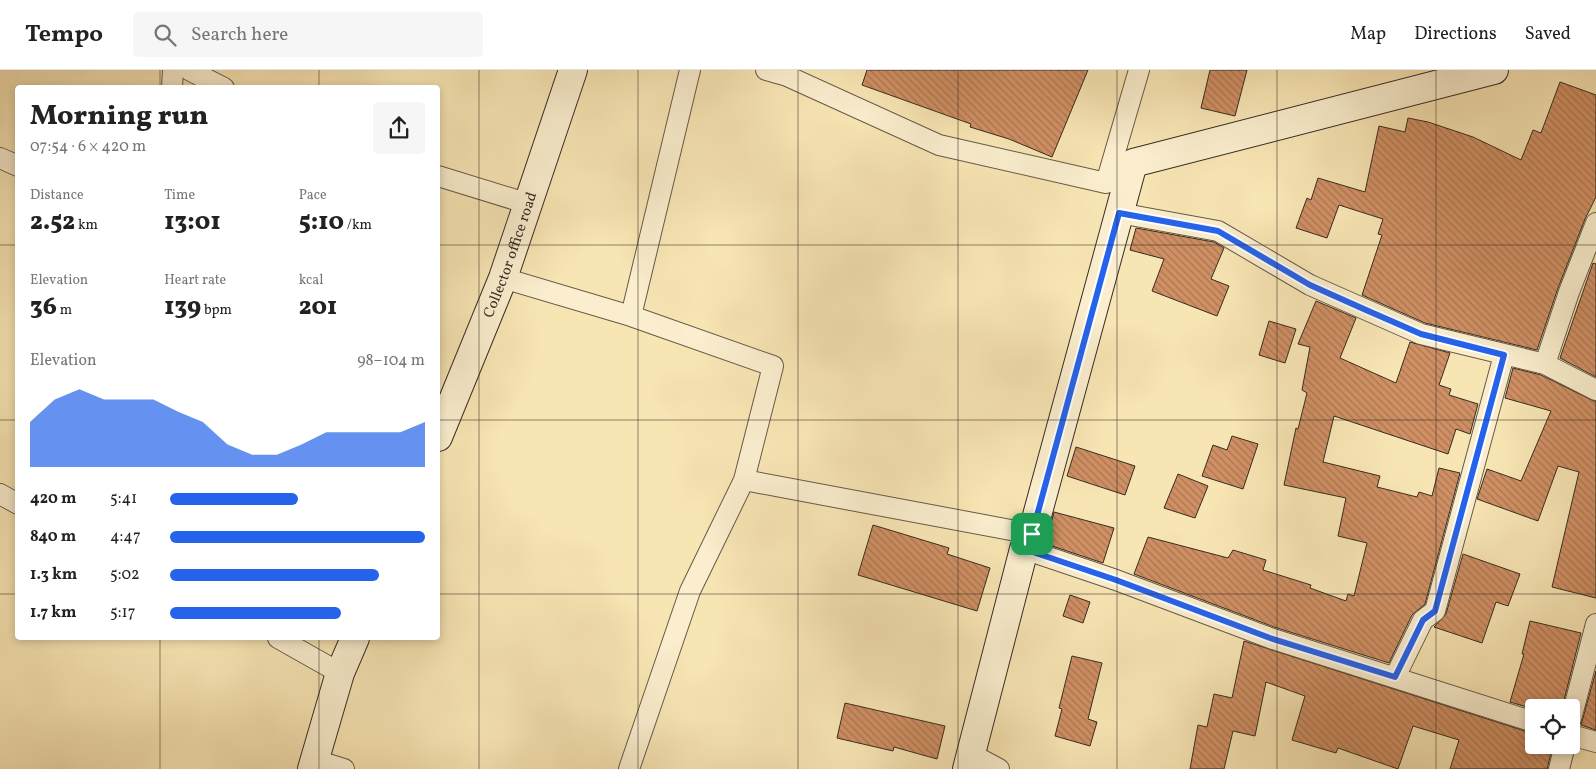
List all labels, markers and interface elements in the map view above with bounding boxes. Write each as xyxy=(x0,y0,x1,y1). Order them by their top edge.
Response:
search box xyxy=(133,12,483,57)
text: Tempo xyxy=(25,18,103,52)
icon: search xyxy=(151,21,179,49)
text: Search here xyxy=(191,22,288,48)
text: Map xyxy=(1350,22,1386,47)
text: Directions xyxy=(1414,22,1497,47)
text: Saved xyxy=(1525,22,1571,47)
text: Morning run xyxy=(30,97,208,136)
button: share xyxy=(373,102,425,154)
text: 07:54 · 6 × 420 m xyxy=(30,136,146,158)
text: Distance xyxy=(30,186,84,205)
text: Time xyxy=(164,186,195,205)
text: Pace xyxy=(299,186,327,205)
street label: Collector office road xyxy=(479,189,543,321)
text: 2.52 xyxy=(30,205,75,240)
text: 13:01 xyxy=(164,205,221,240)
text: 5:10 xyxy=(299,205,344,240)
text: km xyxy=(75,216,98,235)
text: /km xyxy=(344,216,372,235)
text: Elevation xyxy=(30,271,88,290)
text: Heart rate xyxy=(164,271,226,290)
text: kcal xyxy=(299,271,324,290)
text: 36 xyxy=(30,290,57,325)
text: 139 xyxy=(164,290,201,325)
text: 201 xyxy=(299,290,337,325)
text: m xyxy=(57,301,72,320)
text: bpm xyxy=(201,301,232,320)
text: Elevation xyxy=(30,350,97,372)
text: 98–104 m xyxy=(357,350,425,372)
text: 420 m xyxy=(30,488,76,510)
text: 5:41 xyxy=(110,488,137,510)
pin xyxy=(1011,513,1053,555)
icon: arrive xyxy=(1018,520,1046,548)
text: 840 m xyxy=(30,526,76,548)
text: 4:47 xyxy=(110,526,141,548)
text: 1.3 km xyxy=(30,564,77,586)
text: 5:02 xyxy=(110,564,140,586)
text: 1.7 km xyxy=(30,602,77,624)
text: 5:17 xyxy=(110,602,135,624)
map controls xyxy=(1525,699,1580,754)
button: locate xyxy=(1525,699,1580,754)

